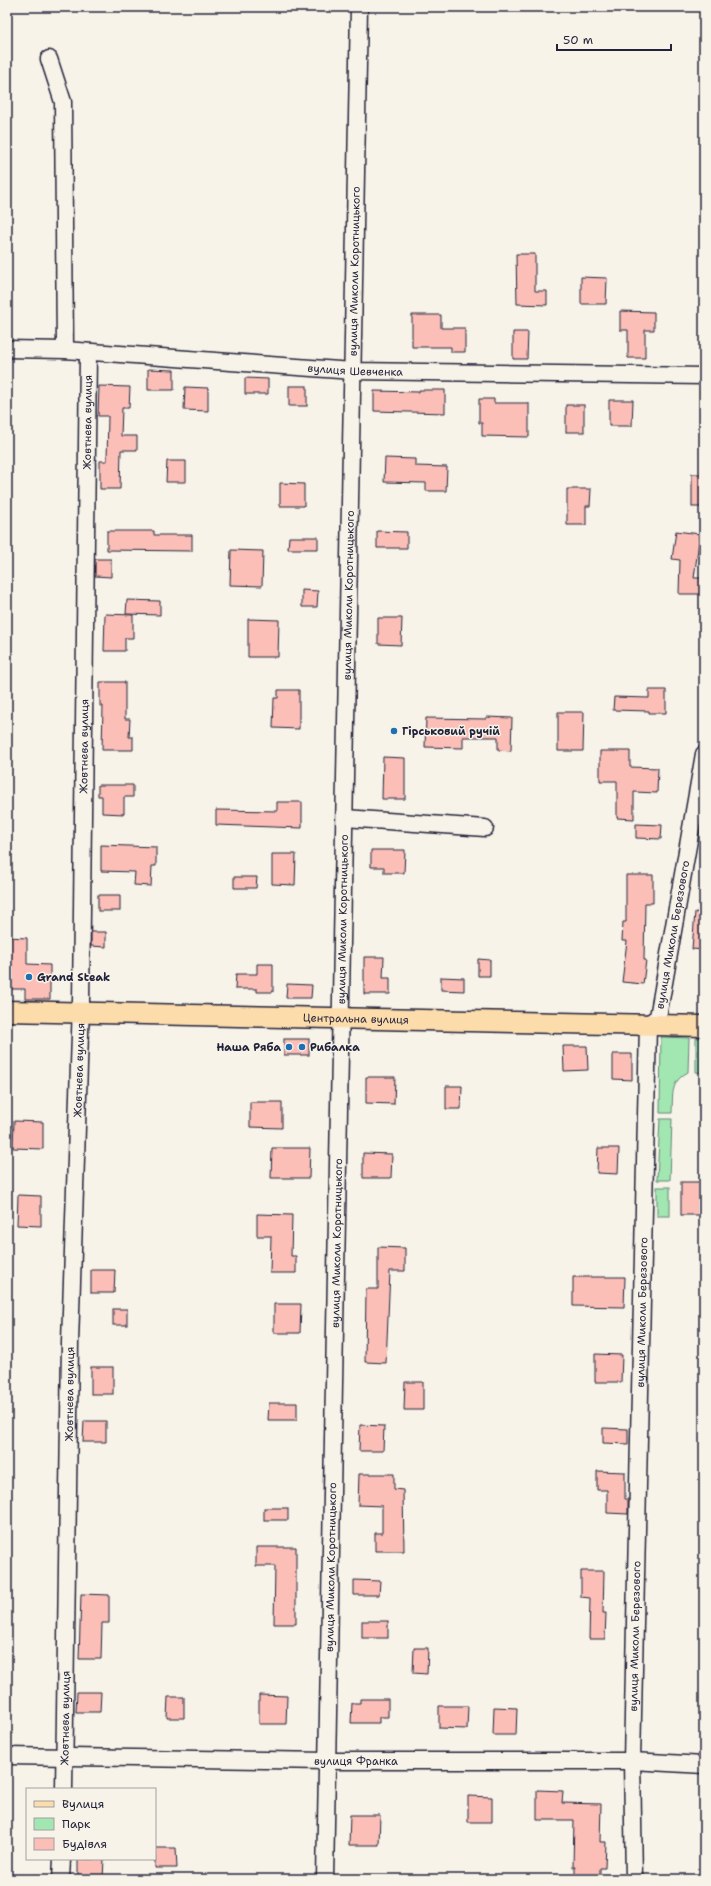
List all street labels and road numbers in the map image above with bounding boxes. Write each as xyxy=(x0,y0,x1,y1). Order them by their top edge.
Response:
street label: вулиця Миколи Коротницького xyxy=(346,186,364,356)
street label: вулиця Шевченка xyxy=(307,361,403,380)
street label: Жовтнева вулиця xyxy=(80,375,96,470)
street label: вулиця Миколи Коротницького xyxy=(340,510,358,680)
street label: Жовтнева вулиця xyxy=(76,699,92,794)
street label: вулиця Миколи Коротницького xyxy=(334,834,352,1004)
street label: вулиця Миколи Березового xyxy=(653,859,693,1010)
street label: Центральна вулиця xyxy=(303,1010,409,1028)
street label: Жовтнева вулиця xyxy=(70,1023,88,1118)
street label: вулиця Миколи Коротницького xyxy=(328,1158,346,1328)
street label: вулиця Миколи Березового xyxy=(633,1236,651,1388)
street label: Жовтнева вулиця xyxy=(62,1347,78,1442)
street label: вулиця Миколи Коротницького xyxy=(322,1482,340,1652)
street label: вулиця Миколи Березового xyxy=(626,1560,644,1711)
street label: Жовтнева вулиця xyxy=(57,1671,74,1765)
street label: вулиця Франка xyxy=(314,1754,398,1769)

